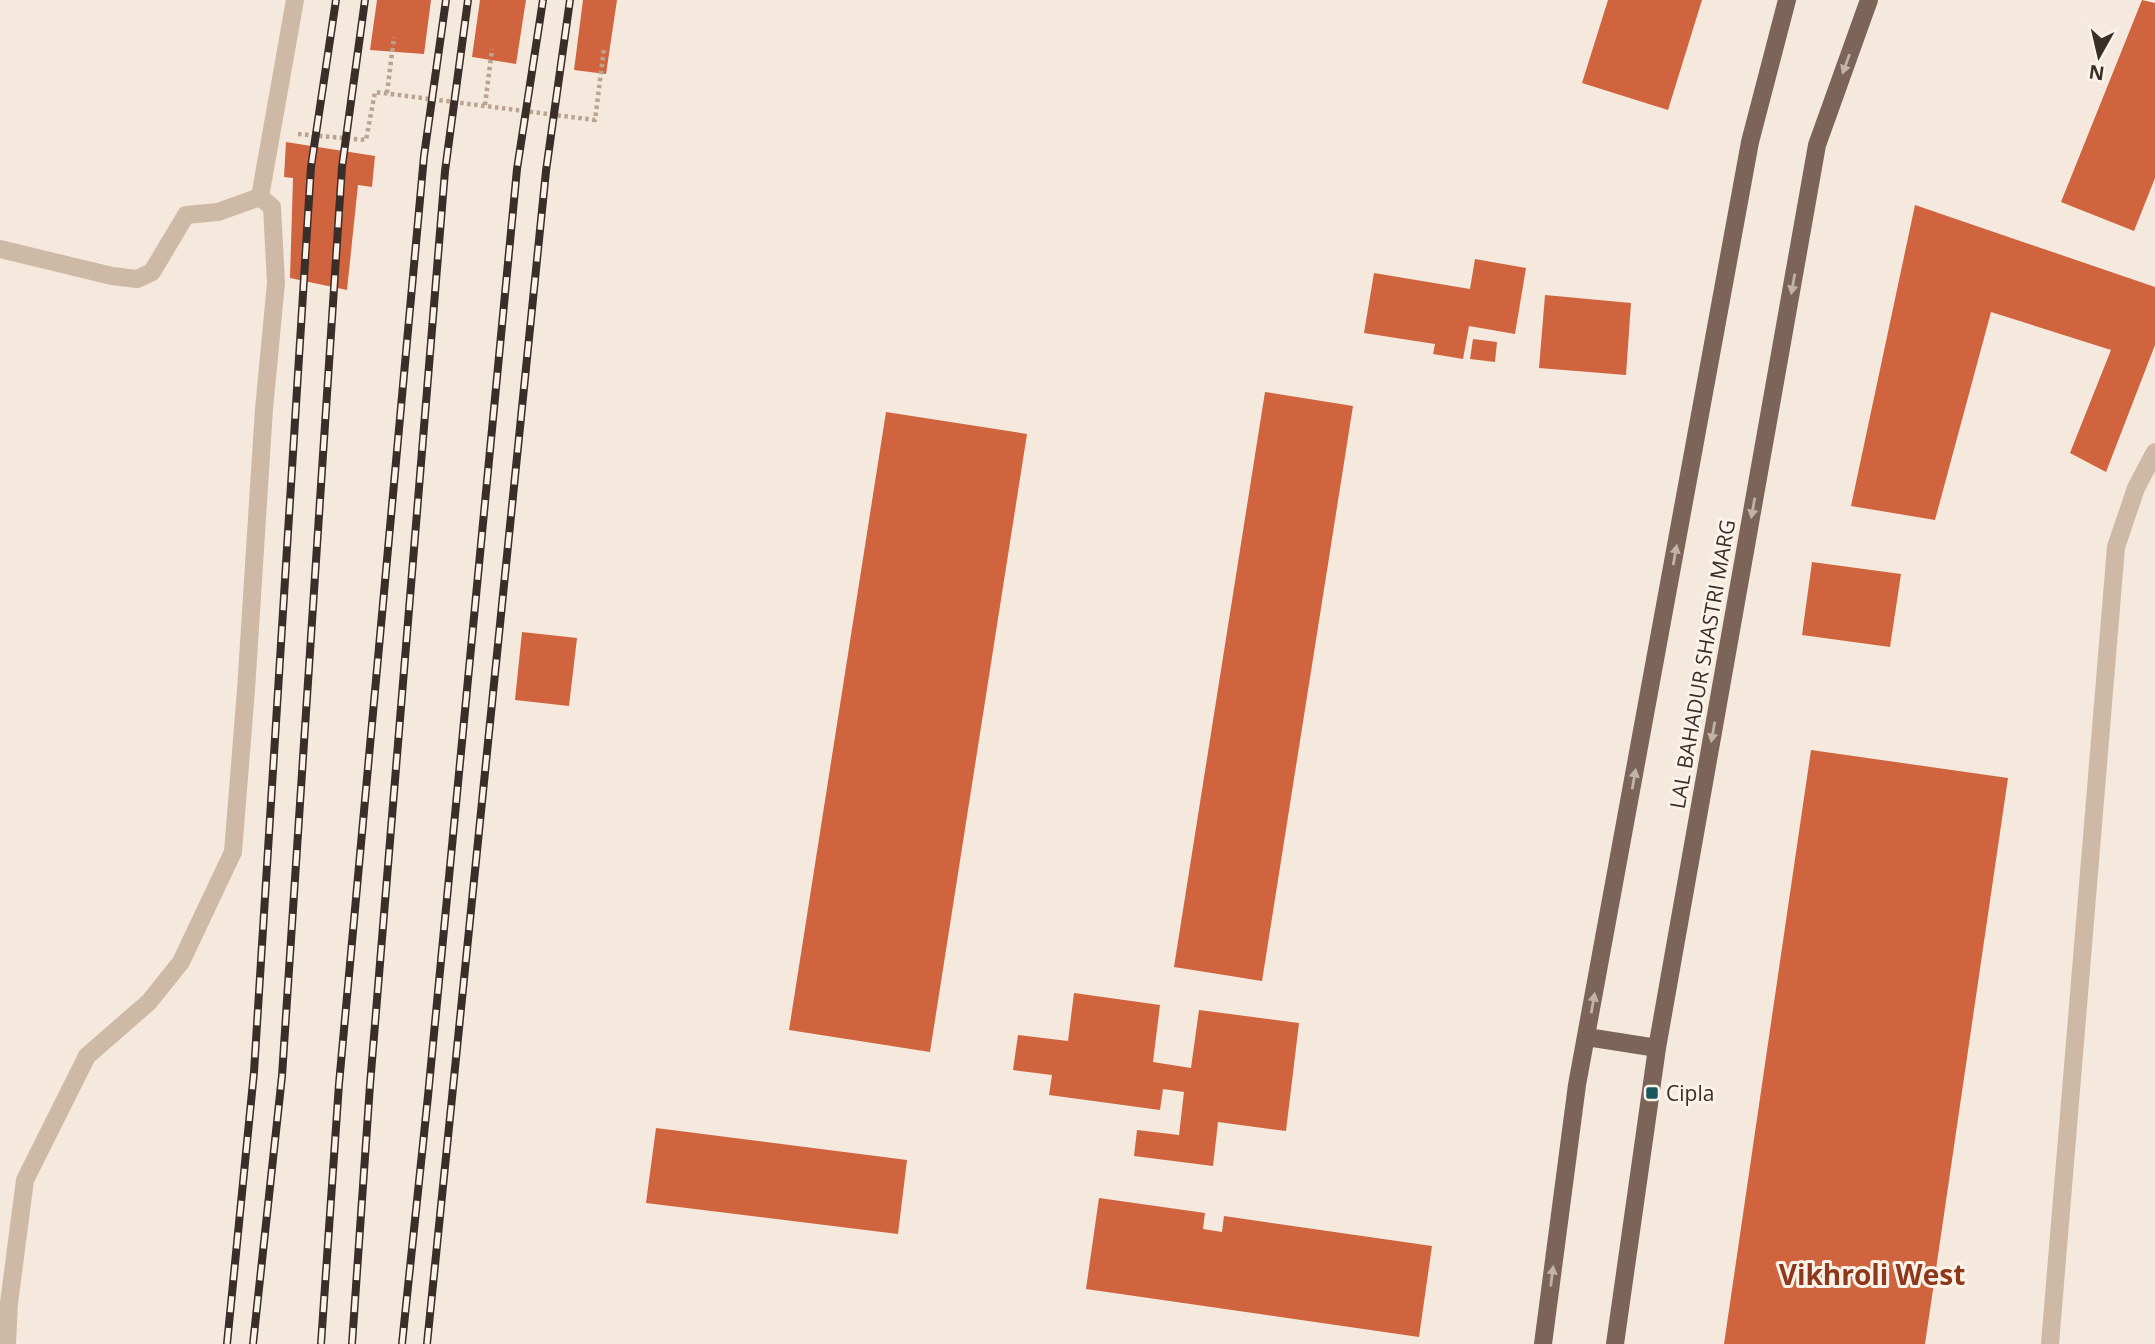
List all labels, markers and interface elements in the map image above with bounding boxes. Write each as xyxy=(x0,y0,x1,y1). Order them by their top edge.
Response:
north arrow xyxy=(2064,21,2134,91)
one-way arrow xyxy=(1840,54,1851,75)
text: N xyxy=(2087,59,2106,87)
one-way arrow xyxy=(1787,274,1798,296)
one-way arrow xyxy=(1747,498,1758,520)
street label: LAL BAHADUR SHASTRI MARG xyxy=(1663,517,1741,811)
one-way arrow xyxy=(1670,544,1681,566)
one-way arrow xyxy=(1707,722,1718,744)
one-way arrow xyxy=(1629,768,1640,790)
one-way arrow xyxy=(1588,992,1599,1014)
place label: Cipla xyxy=(1666,1079,1714,1107)
marker: Cipla xyxy=(1644,1085,1660,1101)
district label: Vikhroli West xyxy=(1779,1255,1965,1293)
one-way arrow xyxy=(1547,1265,1558,1287)

